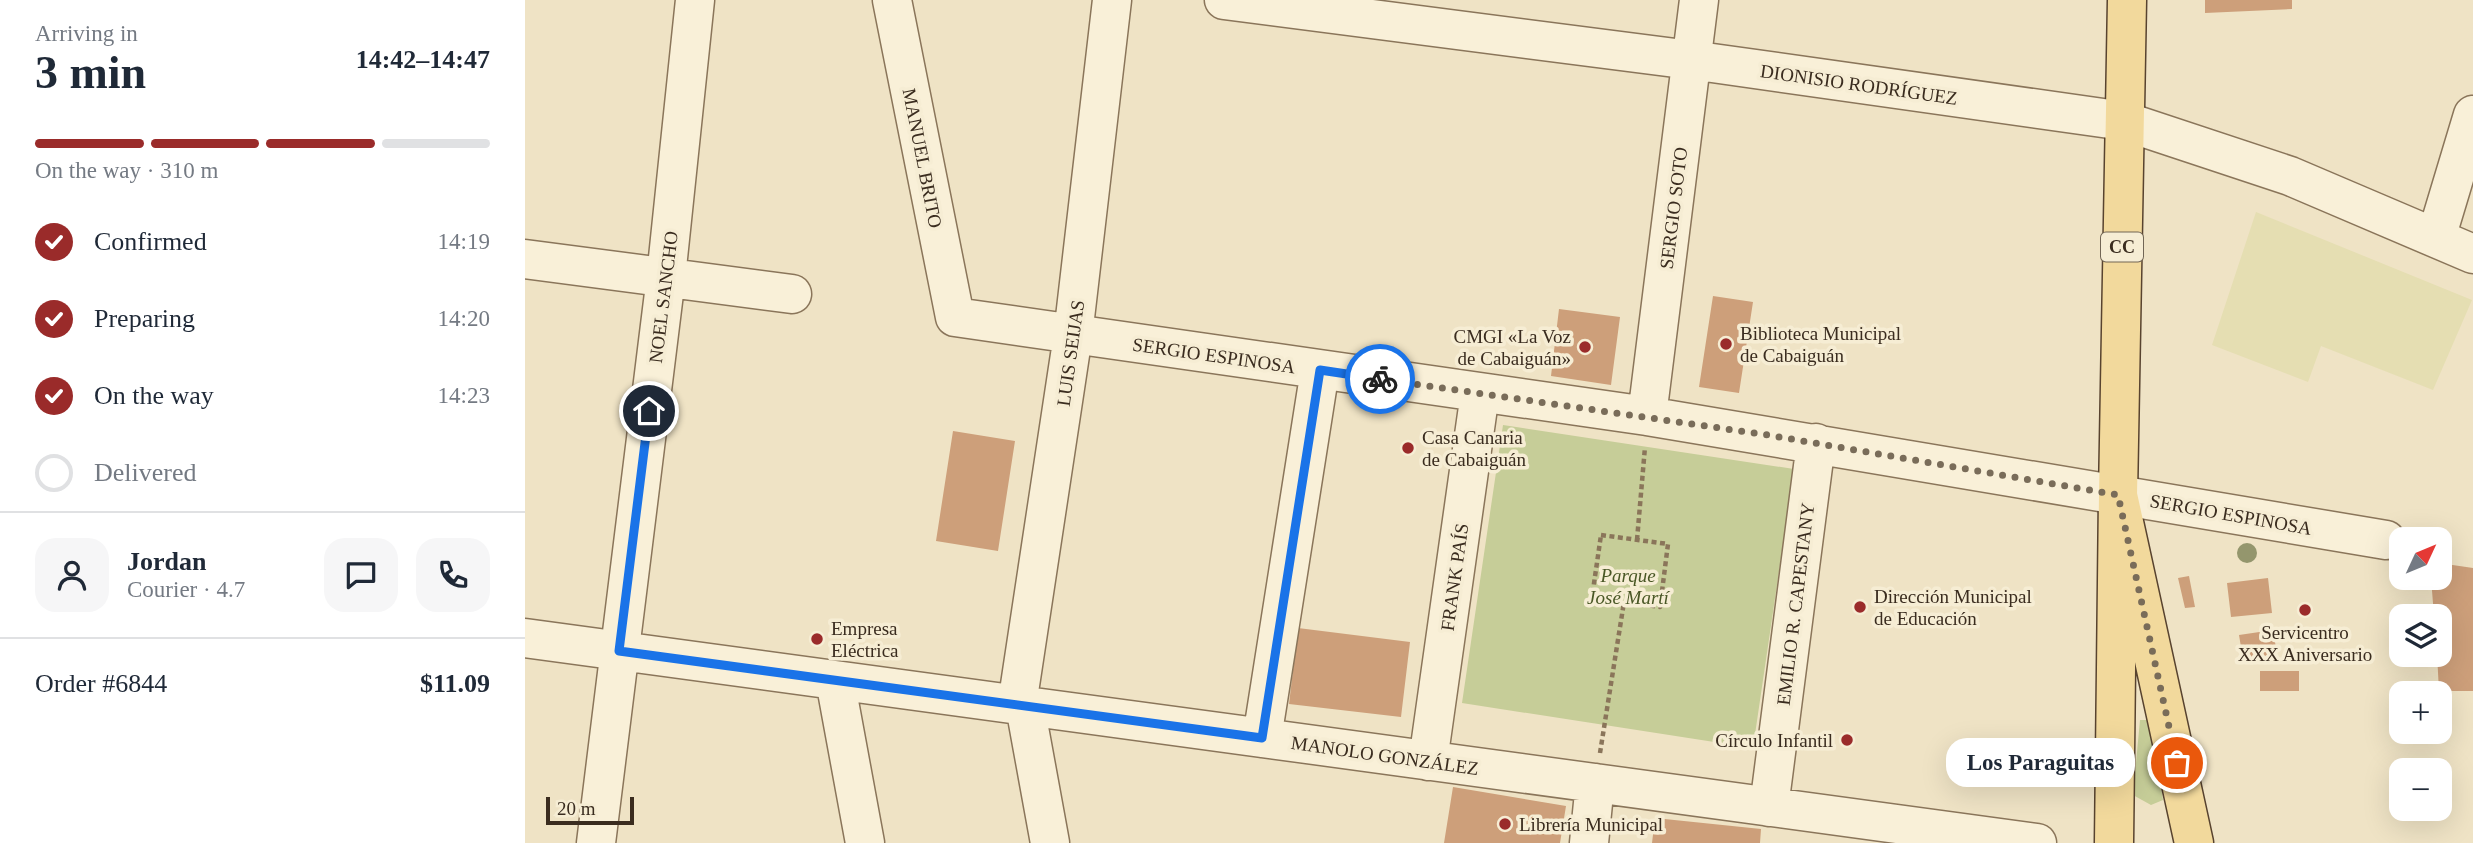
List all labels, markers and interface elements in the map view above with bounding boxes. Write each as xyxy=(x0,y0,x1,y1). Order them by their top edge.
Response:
text: Arriving in xyxy=(35,21,138,46)
text: 14:42–14:47 xyxy=(356,45,490,74)
text: 3 min xyxy=(35,47,146,98)
street label: DIONISIO RODRÍGUEZ xyxy=(1759,60,1959,109)
street label: MANUEL BRITO xyxy=(899,86,946,230)
street label: SERGIO SOTO xyxy=(1656,146,1691,270)
text: On the way · 310 m xyxy=(35,158,218,183)
icon: check xyxy=(35,223,73,261)
text: Confirmed xyxy=(94,227,207,256)
text: 14:19 xyxy=(438,229,490,254)
street label: NOEL SANCHO xyxy=(645,230,682,364)
road number: CC xyxy=(2101,232,2143,262)
street label: LUIS SEIJAS xyxy=(1053,299,1088,408)
icon: check xyxy=(35,300,73,338)
text: Preparing xyxy=(94,304,195,333)
text: 14:20 xyxy=(438,306,490,331)
place label: Biblioteca Municipal de Cabaiguán xyxy=(1740,323,1901,366)
place label: CMGI «La Voz de Cabaiguán» xyxy=(1453,326,1571,369)
street label: SERGIO ESPINOSA xyxy=(1131,334,1297,377)
marker: Biblioteca Municipal de Cabaiguán xyxy=(1718,336,1734,352)
marker: CMGI «La Voz de Cabaiguán» xyxy=(1577,339,1593,355)
courier xyxy=(1345,344,1415,414)
icon: bike xyxy=(1361,360,1399,398)
icon: check xyxy=(35,377,73,415)
text: On the way xyxy=(94,381,214,410)
pin xyxy=(619,381,679,441)
text: 14:23 xyxy=(438,383,490,408)
icon: home xyxy=(630,392,668,430)
place label: Casa Canaria de Cabaiguán xyxy=(1422,427,1526,470)
marker: Casa Canaria de Cabaiguán xyxy=(1400,440,1416,456)
text: Delivered xyxy=(94,458,197,487)
street label: SERGIO ESPINOSA xyxy=(2148,490,2314,539)
street label: EMILIO R. CAPESTANY xyxy=(1773,501,1818,706)
street label: FRANK PAÍS xyxy=(1437,522,1472,632)
north arrow xyxy=(2389,527,2452,590)
map controls xyxy=(2389,527,2452,821)
button: person xyxy=(35,538,109,612)
button: chat xyxy=(324,538,398,612)
button: phone xyxy=(416,538,490,612)
text: Jordan xyxy=(127,547,206,576)
park label: Parque José Martí xyxy=(1587,565,1671,608)
text: Courier · 4.7 xyxy=(127,577,245,602)
place label: Dirección Municipal de Educación xyxy=(1874,586,2032,629)
marker: Dirección Municipal de Educación xyxy=(1852,599,1868,615)
marker: Servicentro XXX Aniversario xyxy=(2297,602,2313,618)
button: layers xyxy=(2389,604,2452,667)
place label: Empresa Eléctrica xyxy=(831,618,899,661)
place label: Servicentro XXX Aniversario xyxy=(2238,622,2372,665)
marker: Empresa Eléctrica xyxy=(809,631,825,647)
text: Order #6844 xyxy=(35,669,167,698)
text: $11.09 xyxy=(420,669,490,698)
button: + xyxy=(2389,681,2452,744)
place label: Círculo Infantil xyxy=(1715,730,1833,751)
street label: MANOLO GONZÁLEZ xyxy=(1290,732,1480,779)
marker: Círculo Infantil xyxy=(1839,732,1855,748)
pin xyxy=(2147,733,2207,793)
callout: Los Paraguitas xyxy=(1946,738,2135,788)
icon: bag xyxy=(2158,744,2196,782)
text: Los Paraguitas xyxy=(1967,750,2114,775)
button: − xyxy=(2389,758,2452,821)
scale bar xyxy=(546,794,633,826)
text: 20 m xyxy=(557,798,596,819)
place label: Librería Municipal xyxy=(1519,814,1663,835)
marker: Librería Municipal xyxy=(1497,816,1513,832)

